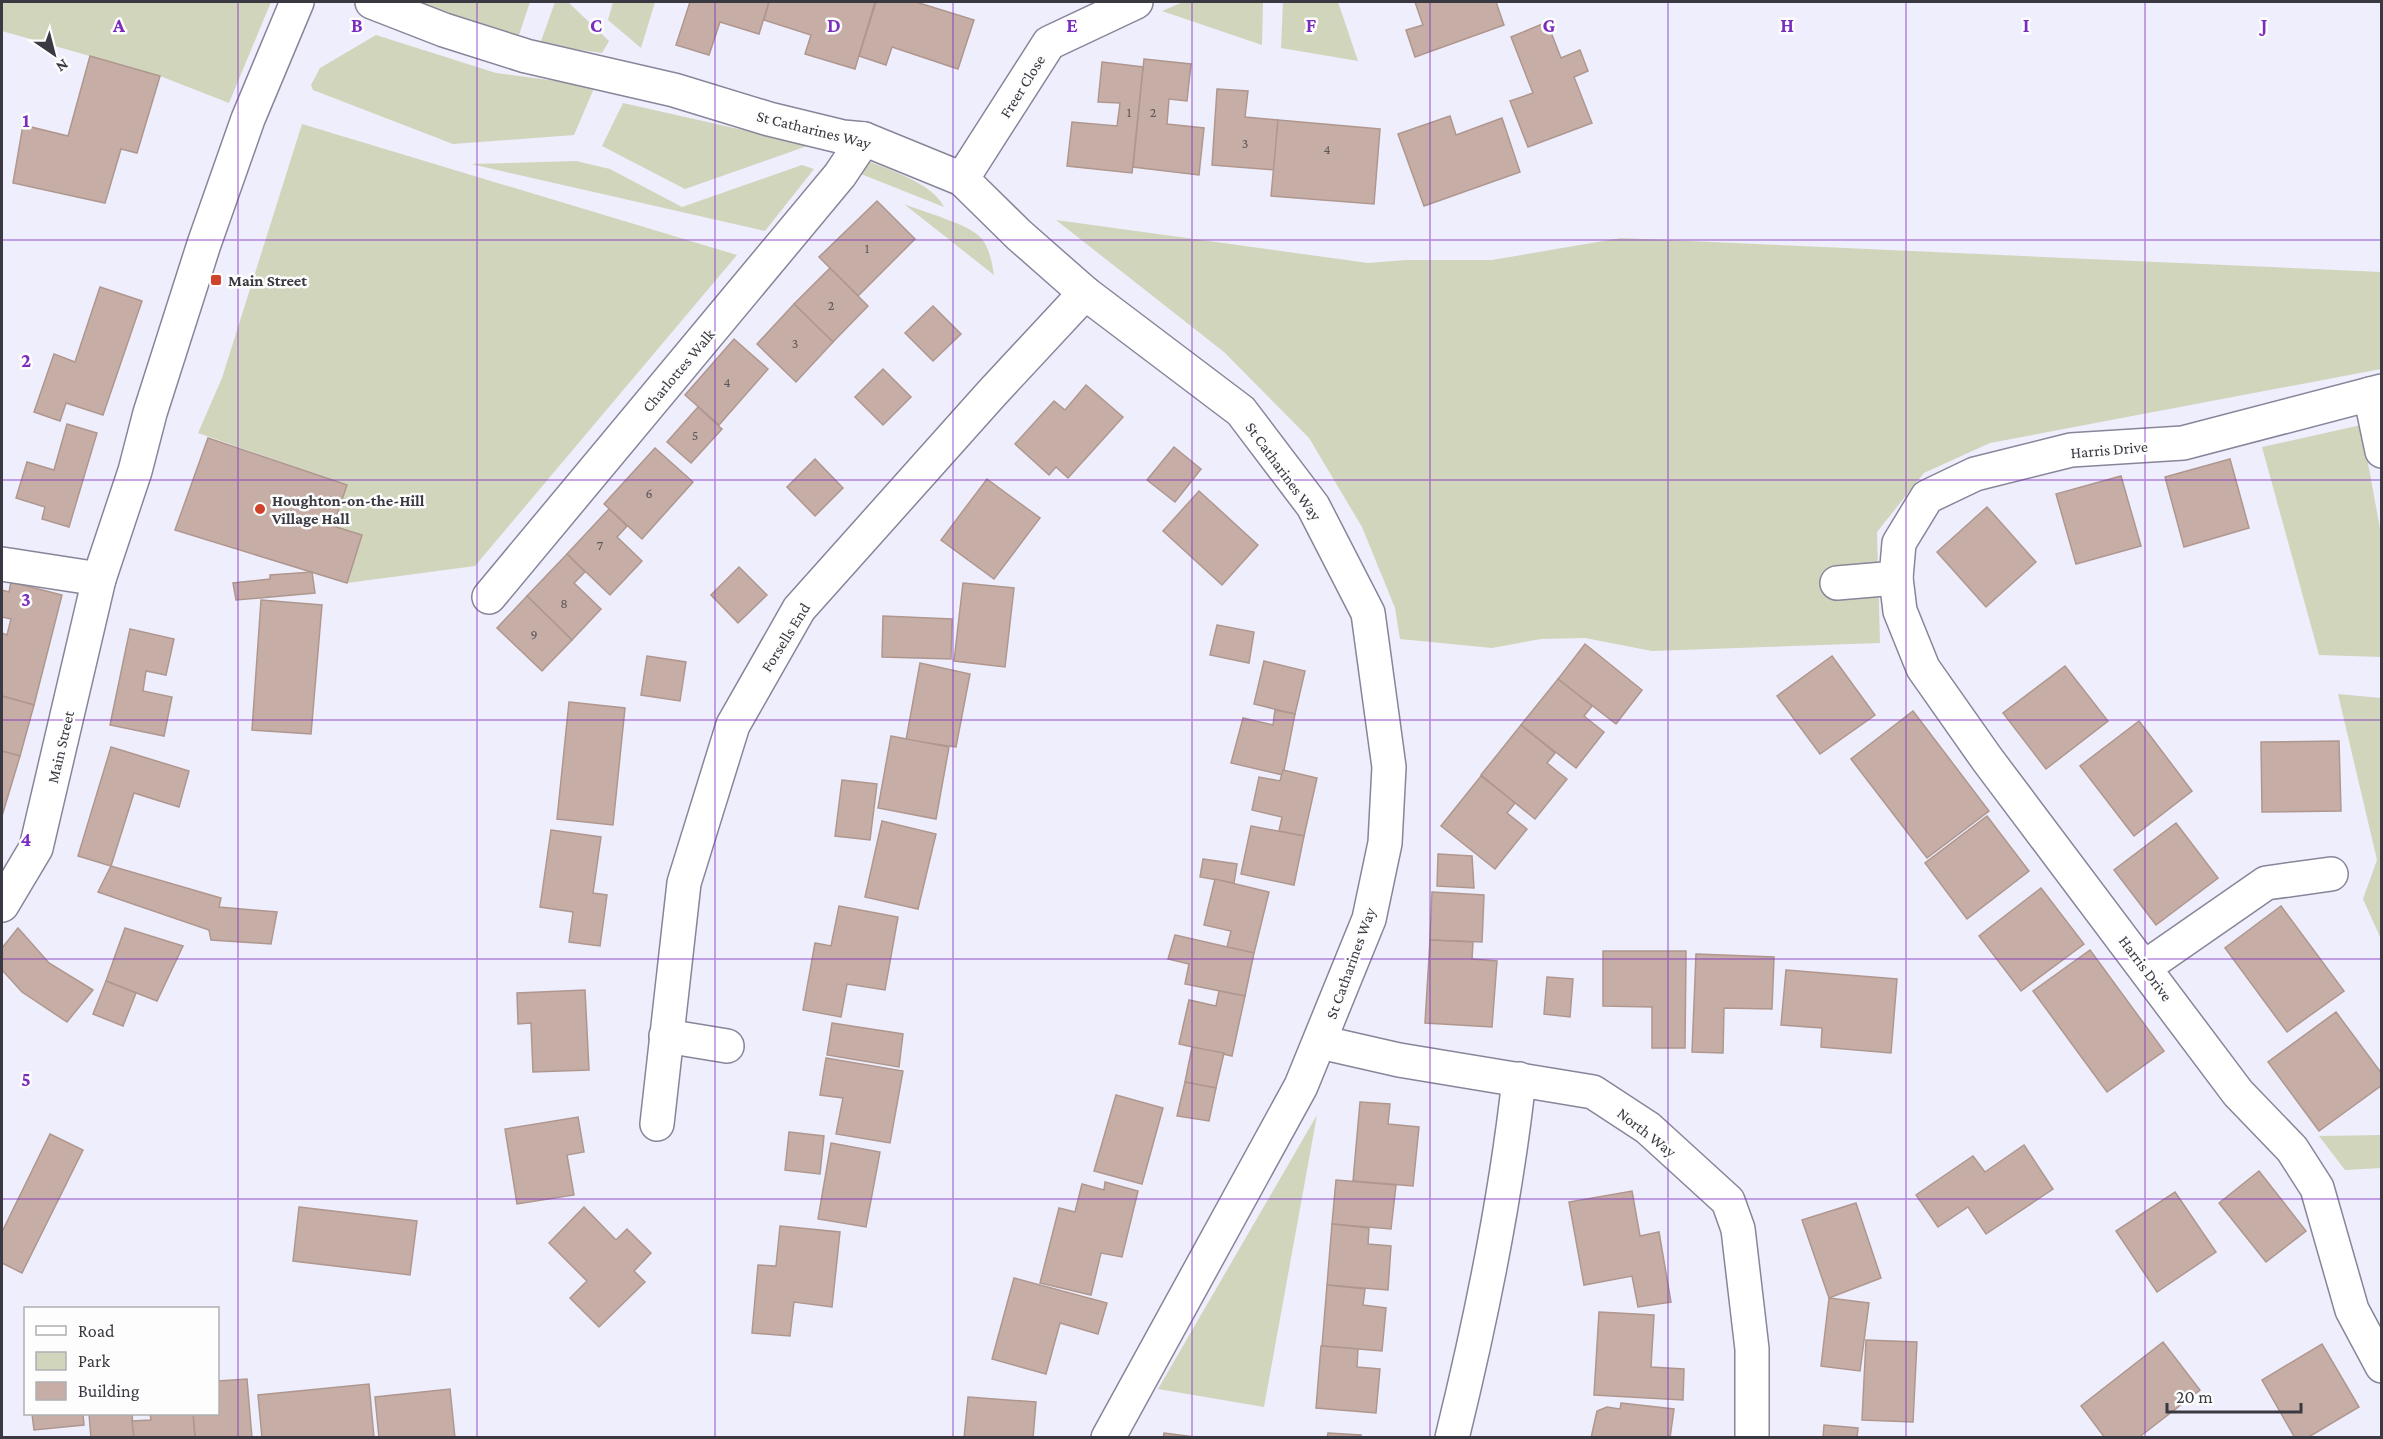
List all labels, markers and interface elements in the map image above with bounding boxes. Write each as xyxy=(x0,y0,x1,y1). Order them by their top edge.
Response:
text: A xyxy=(112,14,126,36)
text: B xyxy=(351,14,363,36)
text: C xyxy=(590,14,602,36)
text: D xyxy=(827,14,841,36)
text: E xyxy=(1066,14,1078,36)
text: F xyxy=(1306,14,1317,36)
text: G xyxy=(1543,14,1556,36)
text: H xyxy=(1780,14,1794,36)
text: I xyxy=(2023,14,2030,36)
text: J xyxy=(2259,14,2268,36)
north arrow xyxy=(24,24,84,84)
street label: Freer Close xyxy=(996,52,1048,121)
text: N xyxy=(53,56,72,76)
house number: 1 xyxy=(1127,104,1132,120)
house number: 2 xyxy=(1150,104,1157,120)
street label: St Catharines Way xyxy=(755,107,873,153)
text: 1 xyxy=(22,109,30,131)
house number: 3 xyxy=(1242,135,1248,151)
house number: 4 xyxy=(1323,141,1331,157)
house number: 1 xyxy=(865,240,870,256)
place label: Main Street xyxy=(228,272,307,289)
marker: Main Street xyxy=(209,273,223,287)
house number: 2 xyxy=(828,297,835,313)
street label: Charlottes Walk xyxy=(639,325,718,415)
house number: 3 xyxy=(792,335,798,351)
text: 2 xyxy=(21,349,31,371)
house number: 4 xyxy=(723,374,731,390)
street label: St Catharines Way xyxy=(1241,419,1325,525)
house number: 5 xyxy=(692,427,698,443)
street label: Harris Drive xyxy=(2070,438,2148,461)
house number: 6 xyxy=(645,485,653,501)
place label: Houghton-on-the-Hill Village Hall xyxy=(271,492,425,527)
marker: Houghton-on-the-Hill Village Hall xyxy=(253,502,267,516)
house number: 7 xyxy=(597,537,604,553)
text: 3 xyxy=(21,588,31,610)
house number: 8 xyxy=(560,595,568,611)
street label: Forsells End xyxy=(758,599,814,675)
house number: 9 xyxy=(530,626,538,642)
street label: Main Street xyxy=(44,708,77,785)
text: 4 xyxy=(21,828,32,850)
street label: St Catharines Way xyxy=(1322,905,1380,1022)
street label: Harris Drive xyxy=(2115,932,2176,1004)
text: 5 xyxy=(21,1068,31,1090)
street label: North Way xyxy=(1613,1104,1680,1162)
legend xyxy=(24,1307,219,1415)
text: Road xyxy=(78,1321,115,1341)
text: Park xyxy=(78,1351,110,1371)
scale bar xyxy=(2167,1376,2300,1414)
text: Building xyxy=(78,1381,140,1401)
text: 20 m xyxy=(2176,1387,2213,1407)

